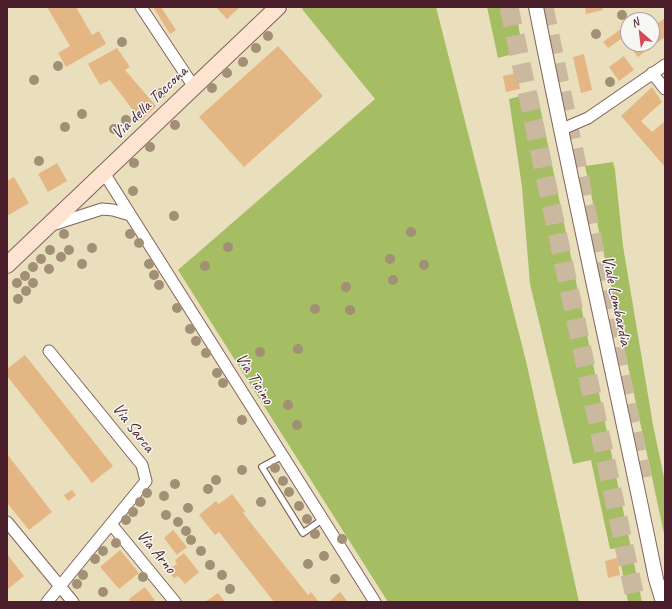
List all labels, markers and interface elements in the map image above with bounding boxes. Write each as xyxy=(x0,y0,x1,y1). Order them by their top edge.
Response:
north arrow xyxy=(620,12,660,52)
text: N xyxy=(629,15,641,30)
street label: Via della Taccona xyxy=(108,62,192,144)
street label: Viale Lombardia xyxy=(597,254,635,348)
street label: Via Ticino xyxy=(230,350,278,408)
street label: Via Sarca xyxy=(107,399,159,457)
street label: Via Arno xyxy=(132,526,180,578)

